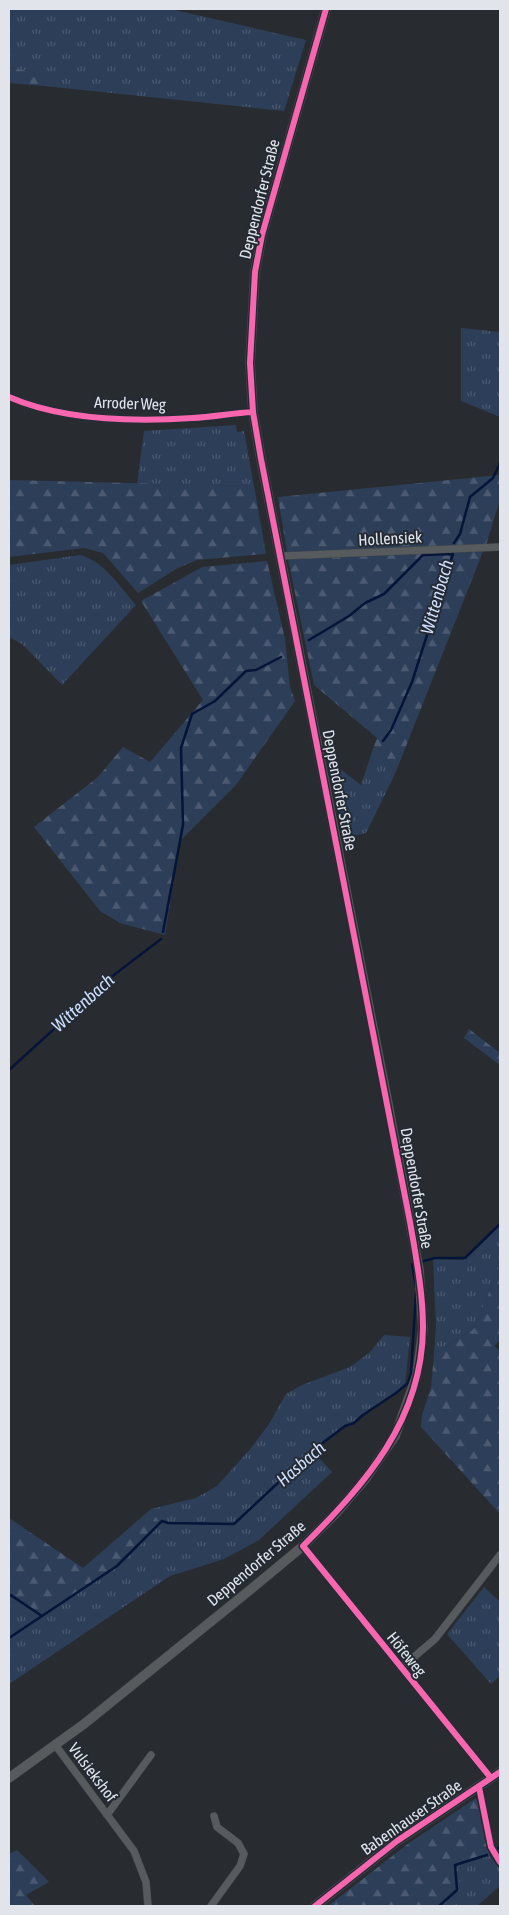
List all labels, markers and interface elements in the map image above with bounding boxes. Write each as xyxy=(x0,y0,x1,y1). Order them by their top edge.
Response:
street label: Deppendorfer Straße xyxy=(235,137,284,261)
street label: Arroder Weg xyxy=(94,393,166,414)
street label: Hollensiek xyxy=(358,527,422,549)
water label: Wittenbach xyxy=(416,557,457,637)
street label: Deppendorfer Straße xyxy=(318,728,361,852)
water label: Wittenbach xyxy=(47,969,118,1036)
street label: Deppendorfer Straße xyxy=(397,1126,437,1250)
water label: Hasbach xyxy=(272,1437,329,1490)
street label: Deppendorfer Straße xyxy=(203,1517,309,1610)
street label: Höfeweg xyxy=(383,1628,430,1681)
street label: Vulsiekshof xyxy=(65,1739,121,1805)
street label: Babenhauser Straße xyxy=(357,1776,465,1858)

